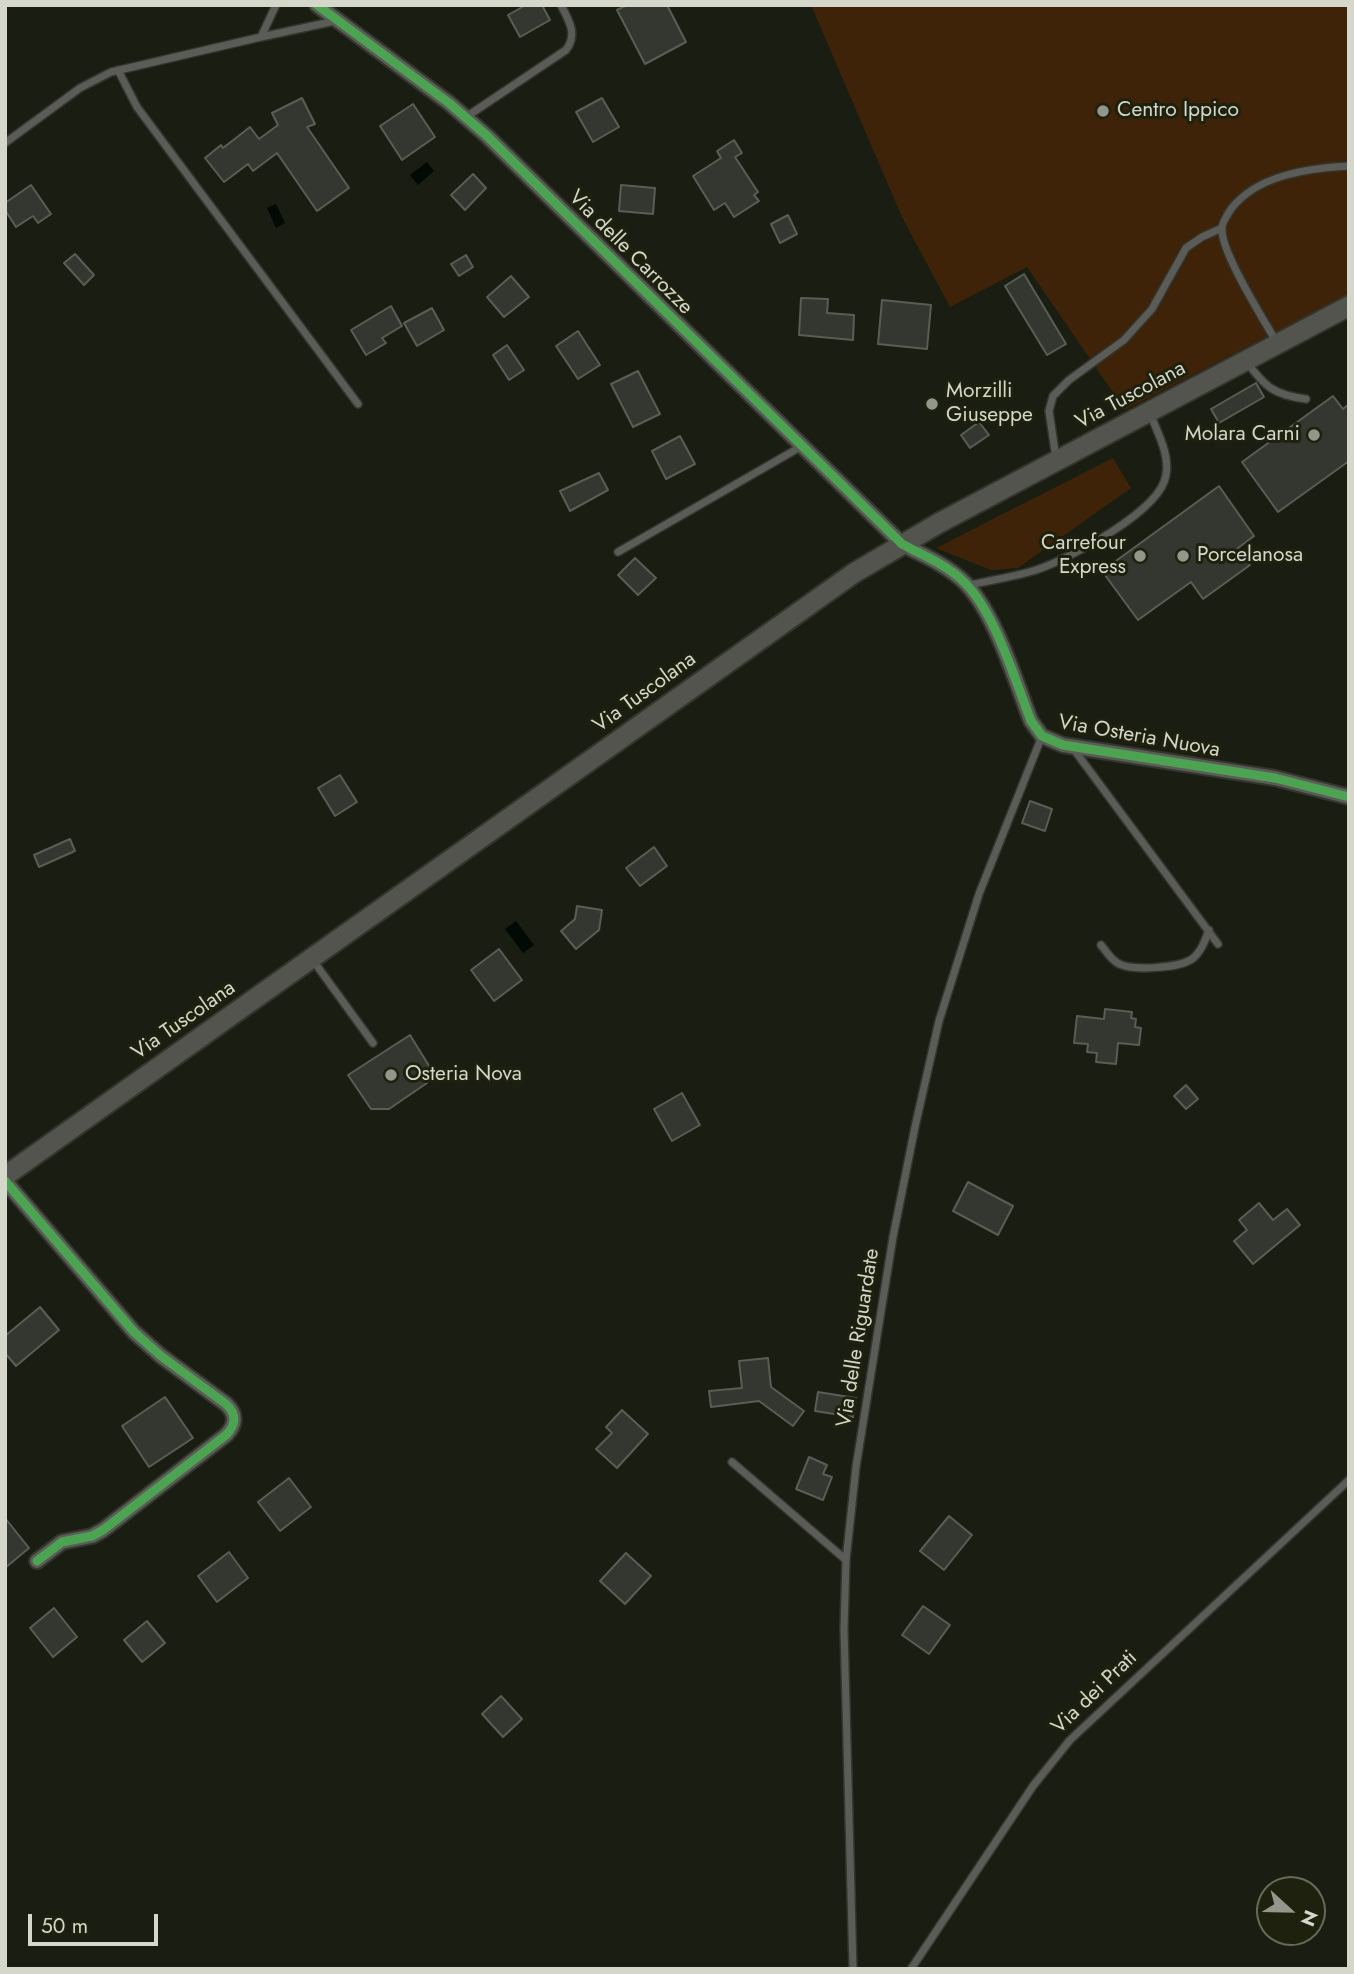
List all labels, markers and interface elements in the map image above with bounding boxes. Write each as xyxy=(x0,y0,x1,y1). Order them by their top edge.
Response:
place label: Centro Ippico xyxy=(1117,98,1239,124)
marker: Centro Ippico xyxy=(1095,103,1111,119)
street label: Via delle Carrozze xyxy=(563,186,697,320)
street label: Via Tuscolana xyxy=(1072,357,1190,435)
place label: Morzilli Giuseppe xyxy=(946,379,1033,429)
marker: Morzilli Giuseppe xyxy=(924,396,940,412)
place label: Molara Carni xyxy=(1185,422,1300,448)
marker: Molara Carni xyxy=(1306,427,1322,443)
place label: Carrefour Express xyxy=(1041,531,1126,581)
place label: Porcelanosa xyxy=(1197,543,1303,569)
marker: Carrefour Express xyxy=(1132,548,1148,564)
marker: Porcelanosa xyxy=(1175,548,1191,564)
street label: Via Tuscolana xyxy=(589,647,701,739)
street label: Via Osteria Nuova xyxy=(1056,710,1222,764)
street label: Via Tuscolana xyxy=(127,976,241,1066)
place label: Osteria Nova xyxy=(405,1062,522,1088)
marker: Osteria Nova xyxy=(383,1067,399,1083)
street label: Via delle Riguardate xyxy=(832,1247,886,1429)
street label: Via dei Prati xyxy=(1047,1646,1143,1740)
north arrow xyxy=(1256,1876,1326,1946)
scale bar xyxy=(32,1900,161,1944)
text: N xyxy=(1294,1906,1324,1930)
text: 50 m xyxy=(41,1911,88,1941)

